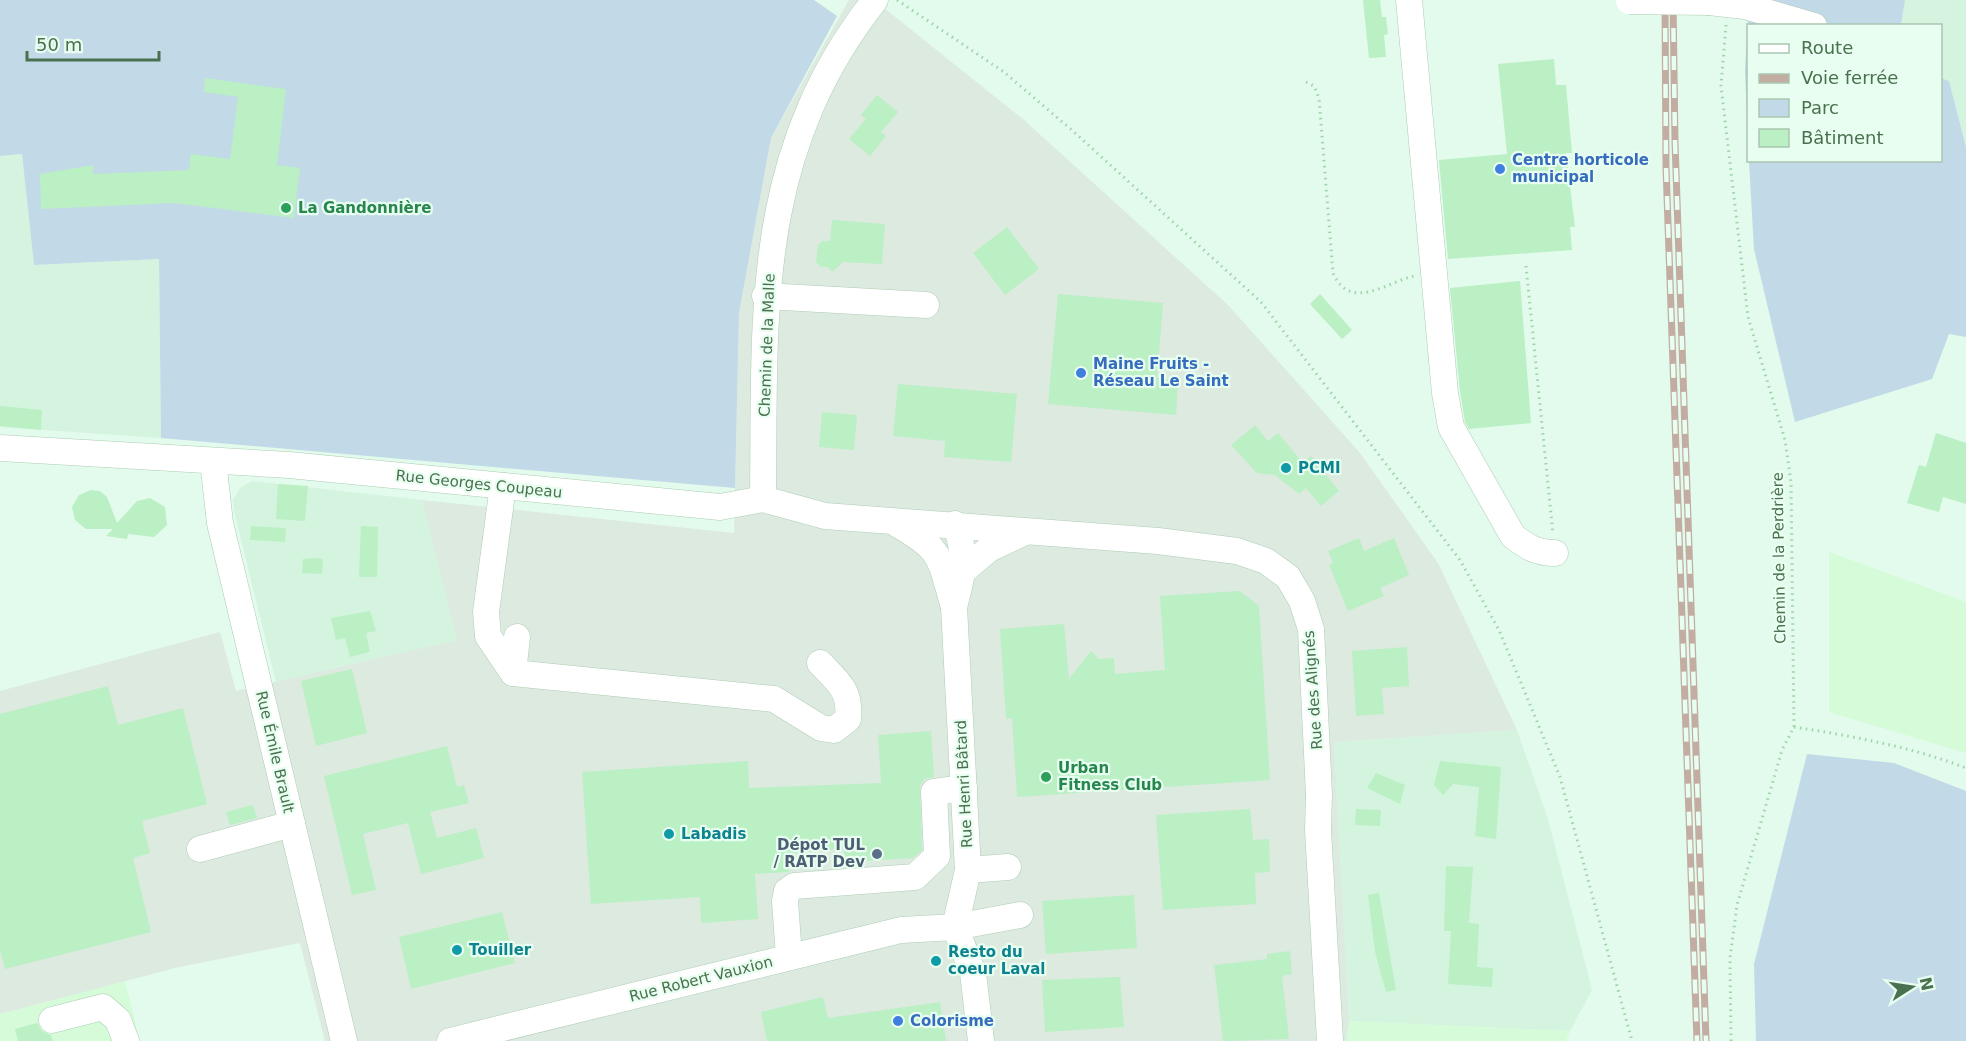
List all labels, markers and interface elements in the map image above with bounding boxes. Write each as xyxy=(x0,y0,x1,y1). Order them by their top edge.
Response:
scale bar xyxy=(27,24,159,62)
legend xyxy=(1747,24,1942,162)
text: 50 m xyxy=(36,34,82,55)
text: Route xyxy=(1801,37,1853,58)
text: Voie ferrée xyxy=(1801,67,1898,88)
text: Parc xyxy=(1801,97,1839,118)
text: Bâtiment xyxy=(1801,127,1884,148)
place label: Centre horticole municipal xyxy=(1512,151,1649,186)
marker: Centre horticole municipal xyxy=(1493,162,1507,176)
place label: La Gandonnière xyxy=(298,199,431,217)
marker: La Gandonnière xyxy=(279,201,293,215)
street label: Chemin de la Malle xyxy=(755,273,779,417)
place label: Maine Fruits - Réseau Le Saint xyxy=(1093,355,1229,390)
marker: Maine Fruits - Réseau Le Saint xyxy=(1074,366,1088,380)
place label: PCMI xyxy=(1298,459,1341,477)
marker: PCMI xyxy=(1279,461,1293,475)
street label: Rue Georges Coupeau xyxy=(395,466,563,502)
street label: Chemin de la Perdrière xyxy=(1769,472,1789,644)
street label: Rue des Alignés xyxy=(1300,630,1326,750)
street label: Rue Émile Brault xyxy=(252,689,299,815)
street label: Rue Henri Bâtard xyxy=(952,719,976,849)
place label: Urban Fitness Club xyxy=(1058,759,1162,794)
marker: Urban Fitness Club xyxy=(1039,770,1053,784)
place label: Labadis xyxy=(681,825,746,843)
marker: Labadis xyxy=(662,827,676,841)
place label: Dépot TUL / RATP Dev xyxy=(773,836,865,871)
marker: Dépot TUL / RATP Dev xyxy=(870,847,884,861)
place label: Touiller xyxy=(469,941,532,959)
marker: Touiller xyxy=(450,943,464,957)
place label: Resto du coeur Laval xyxy=(948,943,1045,978)
street label: Rue Robert Vauxion xyxy=(627,952,775,1006)
marker: Resto du coeur Laval xyxy=(929,954,943,968)
north arrow xyxy=(1882,957,1942,1017)
text: N xyxy=(1915,975,1937,993)
place label: Colorisme xyxy=(910,1012,994,1030)
marker: Colorisme xyxy=(891,1014,905,1028)

